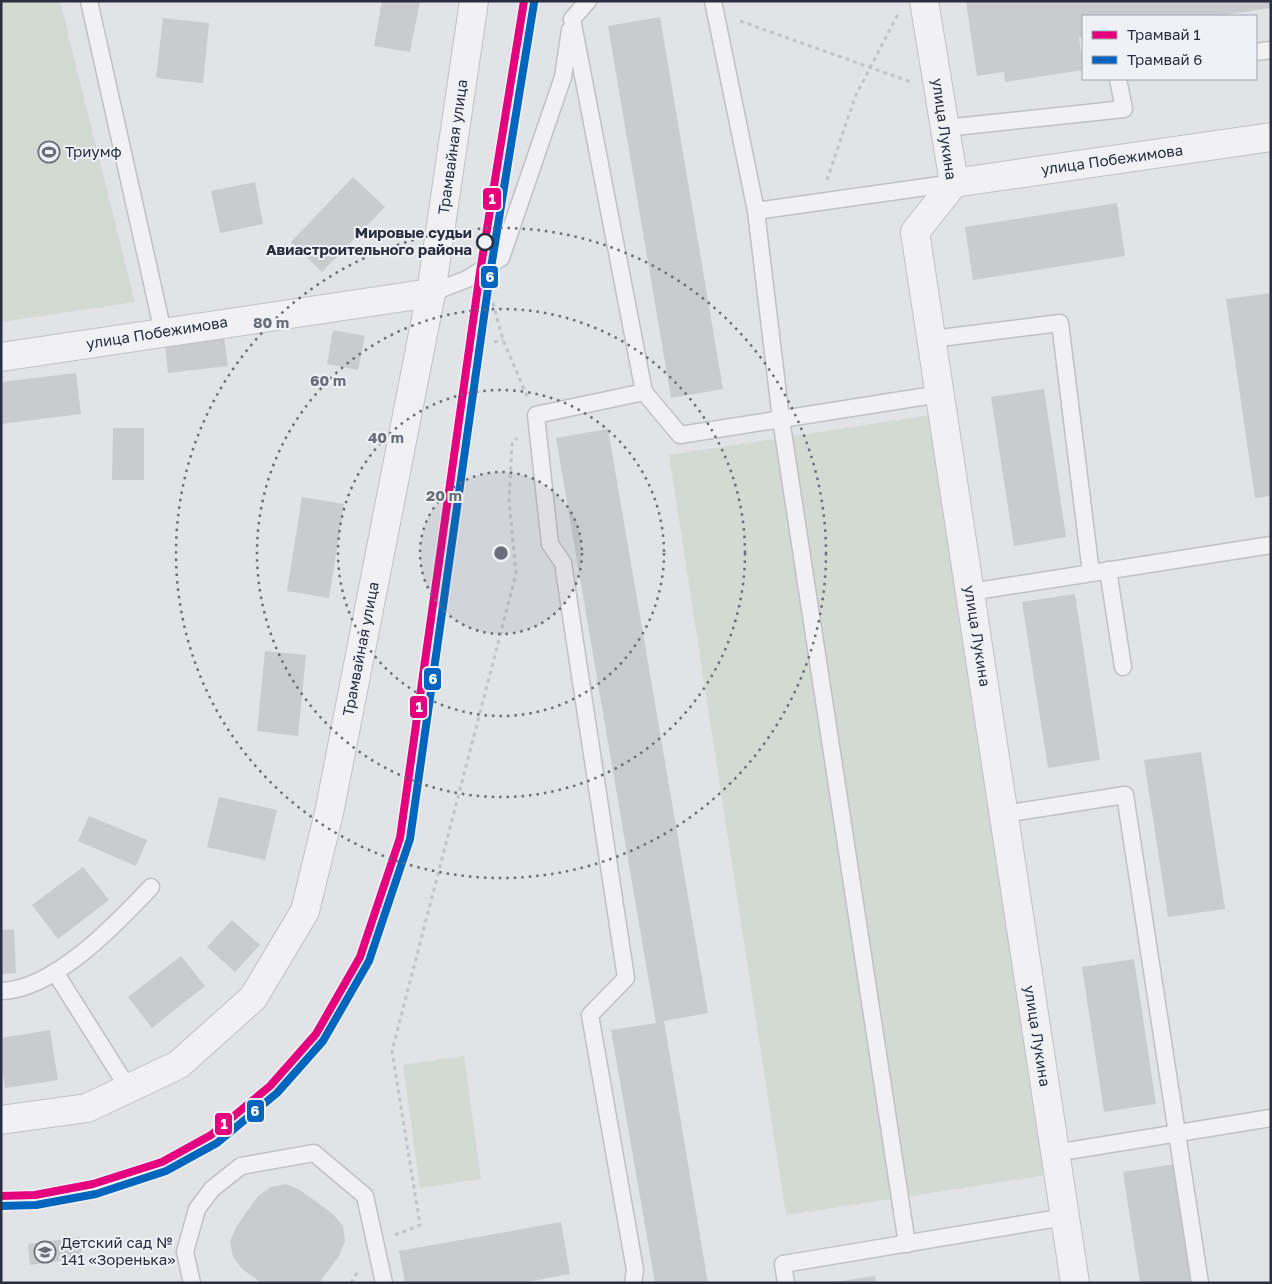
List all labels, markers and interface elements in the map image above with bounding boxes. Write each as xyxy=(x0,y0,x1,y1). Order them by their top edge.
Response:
legend xyxy=(1082,15,1257,80)
text: Трамвай 1 xyxy=(1127,25,1201,43)
text: Трамвай 6 xyxy=(1127,50,1202,68)
street label: улица Лукина xyxy=(929,77,961,181)
street label: Трамвайная улица xyxy=(434,78,470,216)
sports icon: Триумф xyxy=(37,140,61,164)
street label: улица Побежимова xyxy=(1040,140,1184,178)
place label: Триумф xyxy=(65,142,122,160)
line badge: 1 xyxy=(482,187,502,211)
text: 1 xyxy=(488,190,496,207)
place label: Мировые судьи Авиастроительного района xyxy=(266,223,472,258)
marker: Мировые судьи Авиастроительного района xyxy=(476,233,494,251)
line badge: 6 xyxy=(480,265,499,289)
text: 6 xyxy=(486,268,495,285)
street label: улица Побежимова xyxy=(85,312,229,352)
text: 80 m xyxy=(253,313,289,331)
text: 60 m xyxy=(310,371,346,389)
text: 40 m xyxy=(368,428,404,446)
text: 20 m xyxy=(426,486,462,504)
centre of rings xyxy=(492,544,510,562)
street label: Трамвайная улица xyxy=(338,580,382,717)
street label: улица Лукина xyxy=(961,584,995,688)
line badge: 6 xyxy=(423,667,442,691)
text: 6 xyxy=(429,670,438,687)
line badge: 1 xyxy=(409,695,428,719)
text: 1 xyxy=(415,698,423,715)
street label: улица Лукина xyxy=(1021,984,1055,1088)
line badge: 6 xyxy=(246,1099,265,1123)
text: 6 xyxy=(251,1102,260,1119)
line badge: 1 xyxy=(214,1112,233,1136)
text: 1 xyxy=(220,1115,228,1132)
place label: Детский сад № 141 «Зоренька» xyxy=(61,1233,175,1268)
school or university icon: Детский сад № 141 «Зоренька» xyxy=(33,1240,57,1264)

